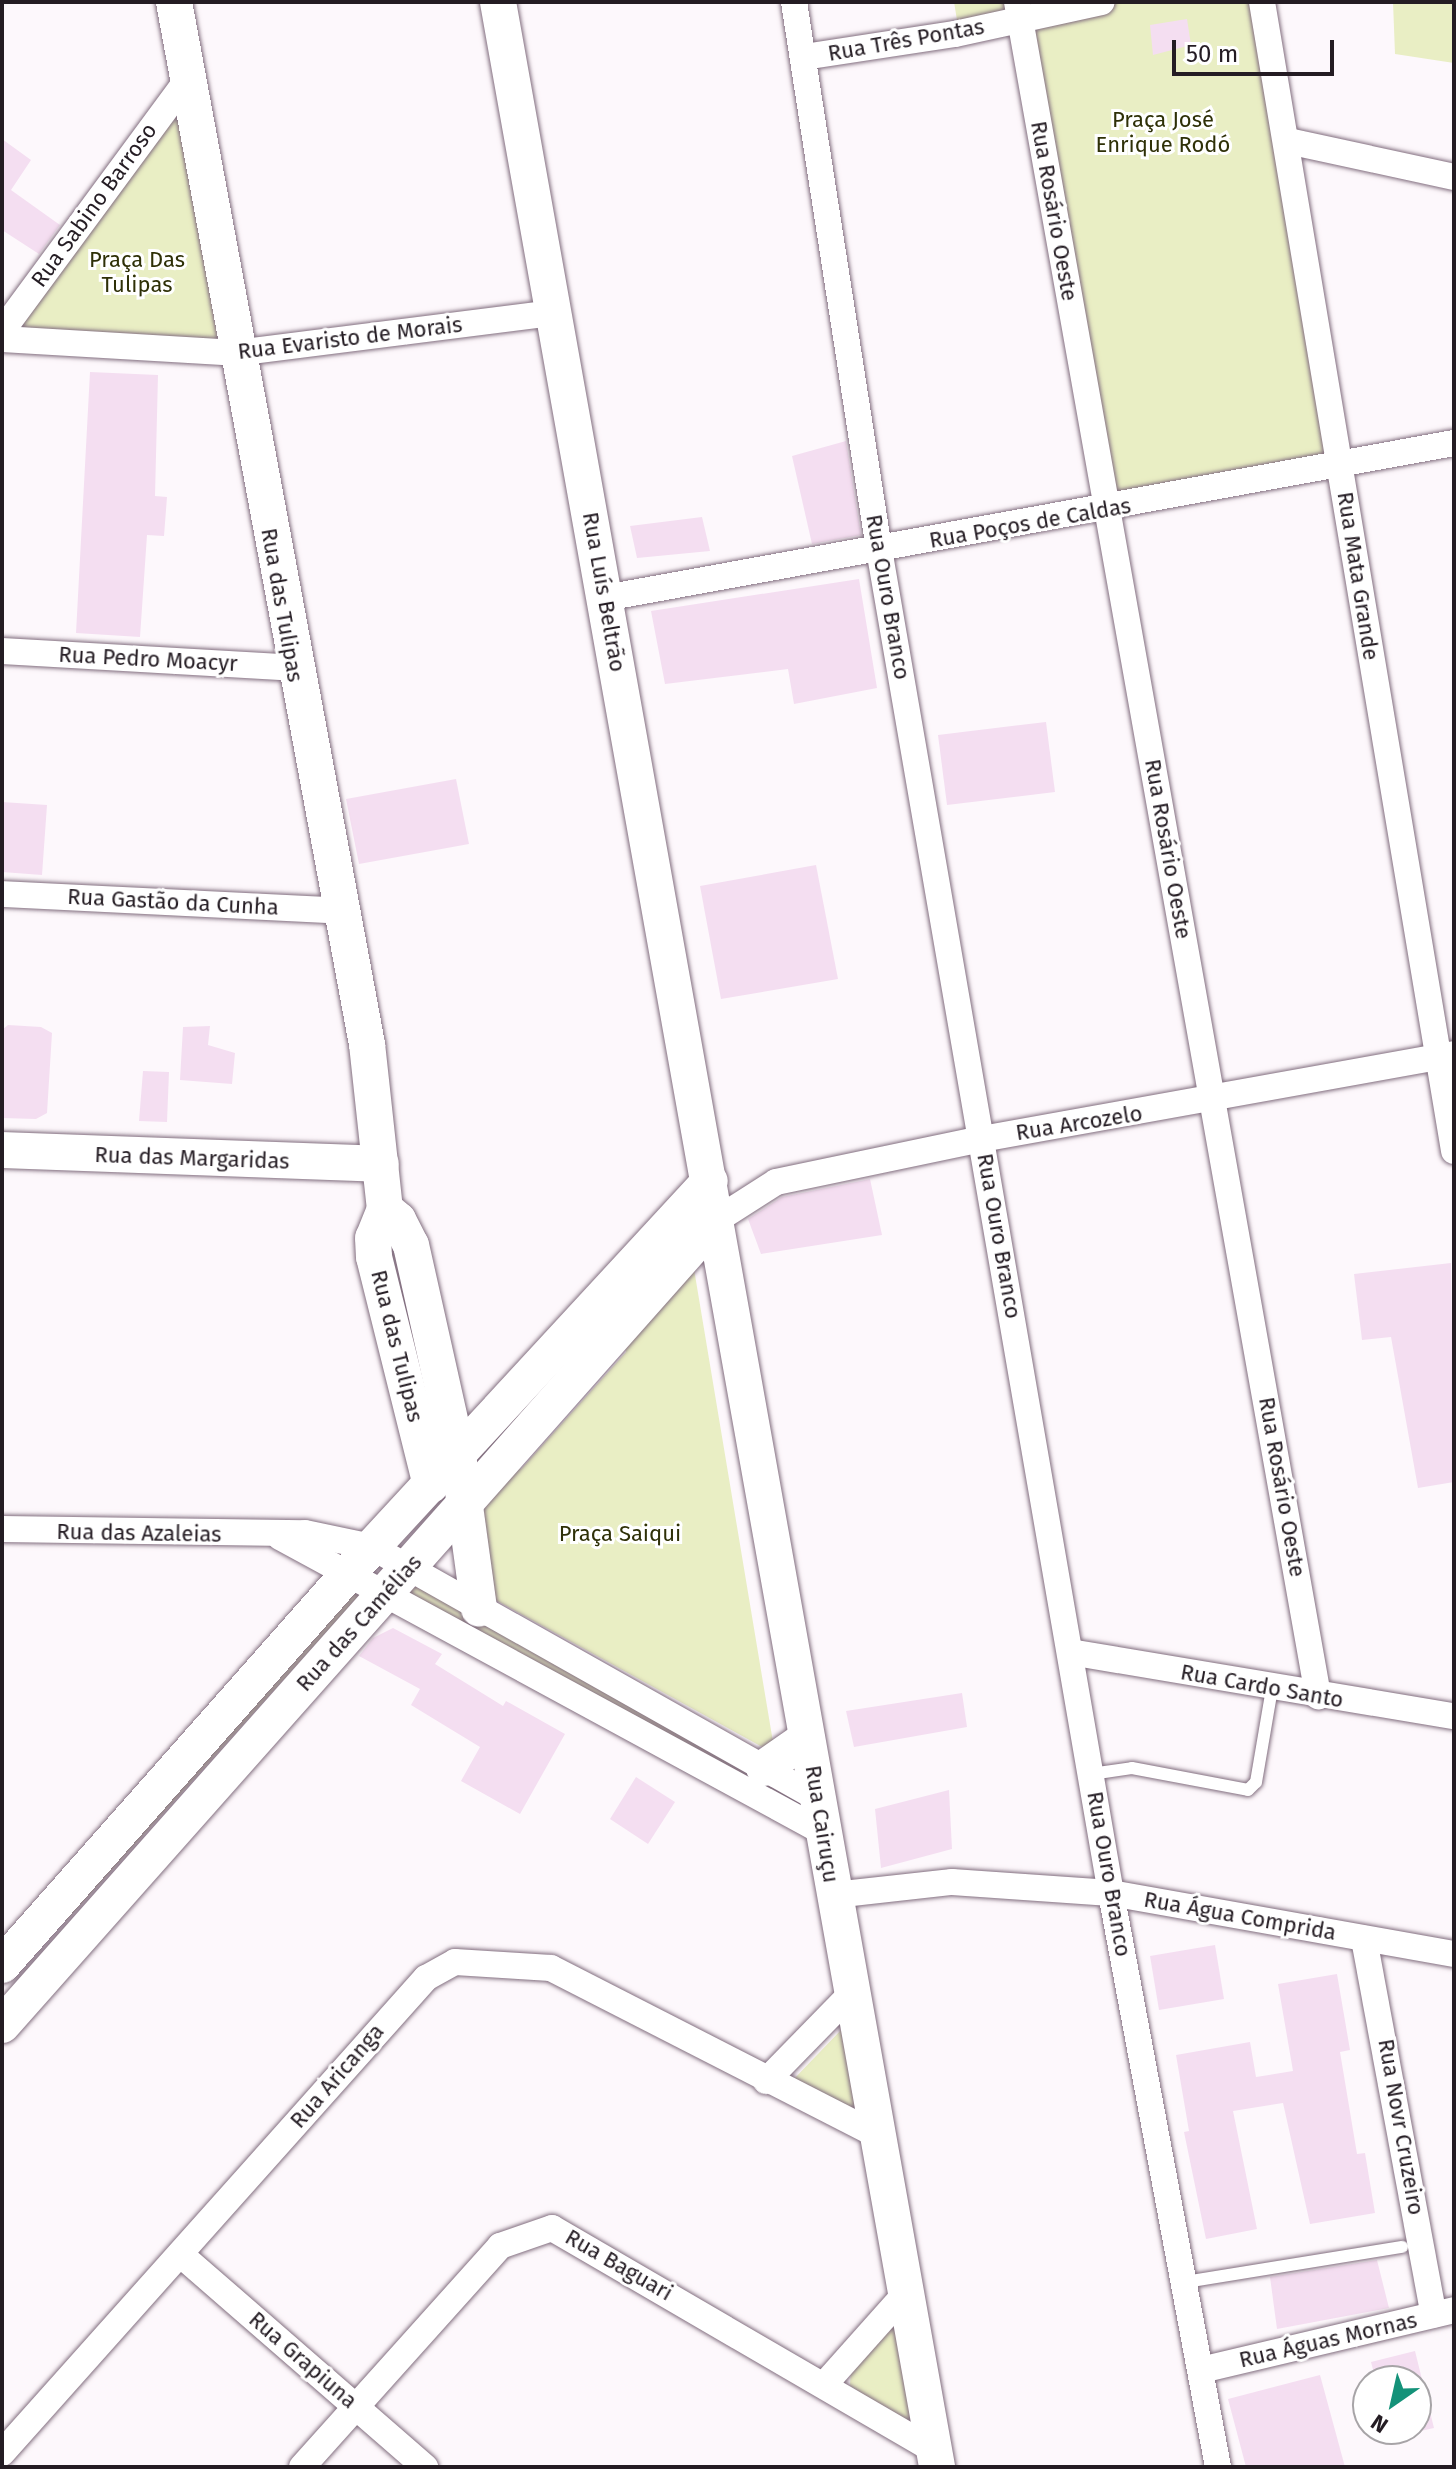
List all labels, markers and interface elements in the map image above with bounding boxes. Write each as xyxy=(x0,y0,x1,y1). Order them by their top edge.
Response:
street label: Rua Três Pontas xyxy=(826,13,986,67)
scale bar xyxy=(1176,24,1338,74)
text: 50 m xyxy=(1186,40,1238,68)
park label: Praça José Enrique Rodó xyxy=(1096,106,1230,158)
street label: Rua Sabino Barroso xyxy=(26,118,162,292)
street label: Rua Rosário Oeste xyxy=(1025,119,1083,303)
park label: Praça Das Tulipas xyxy=(89,246,185,298)
street label: Rua Evaristo de Morais xyxy=(236,311,464,365)
street label: Rua Mata Grande xyxy=(1332,490,1384,662)
street label: Rua Poços de Caldas xyxy=(927,492,1133,554)
street label: Rua Luís Beltrão xyxy=(577,510,631,674)
street label: Rua Ouro Branco xyxy=(860,512,916,682)
street label: Rua das Tulipas xyxy=(255,526,309,684)
street label: Rua Pedro Moacyr xyxy=(58,641,238,677)
street label: Rua Rosário Oeste xyxy=(1139,757,1197,941)
street label: Rua Gastão da Cunha xyxy=(67,883,279,921)
street label: Rua Arcozelo xyxy=(1014,1100,1144,1146)
street label: Rua das Margaridas xyxy=(94,1141,290,1175)
street label: Rua Ouro Branco xyxy=(971,1151,1027,1321)
street label: Rua das Tulipas xyxy=(365,1267,429,1425)
street label: Rua Rosário Oeste xyxy=(1253,1395,1311,1579)
street label: Rua das Azaleias xyxy=(56,1518,222,1548)
park label: Praça Saiqui xyxy=(559,1521,681,1547)
street label: Rua das Camélias xyxy=(291,1549,427,1697)
street label: Rua Cardo Santo xyxy=(1178,1659,1346,1713)
street label: Rua Cairuçu xyxy=(800,1763,844,1885)
street label: Rua Ouro Branco xyxy=(1081,1789,1137,1959)
street label: Rua Água Comprida xyxy=(1142,1886,1338,1946)
street label: Rua Aricanga xyxy=(285,2019,389,2133)
street label: Rua Novr Cruzeiro xyxy=(1373,2037,1429,2217)
street label: Rua Baguari xyxy=(561,2224,677,2306)
street label: Rua Grapiuna xyxy=(244,2306,362,2414)
street label: Rua Águas Mornas xyxy=(1236,2307,1420,2373)
north arrow xyxy=(1352,2365,1432,2445)
text: N xyxy=(1366,2408,1393,2439)

